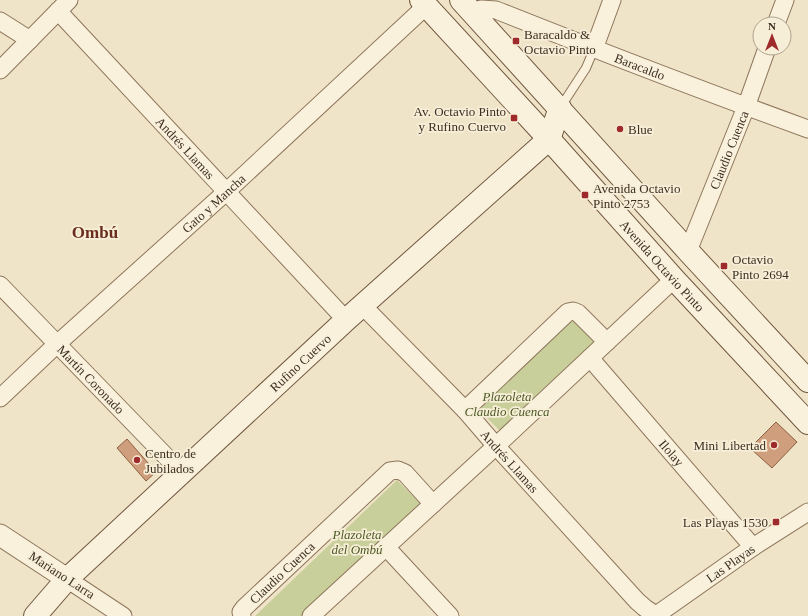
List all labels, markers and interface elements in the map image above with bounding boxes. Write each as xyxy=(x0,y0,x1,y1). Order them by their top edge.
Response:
north arrow xyxy=(752,16,792,56)
text: N xyxy=(768,20,776,32)
place label: Baracaldo & Octavio Pinto xyxy=(524,27,596,57)
marker: Baracaldo & Octavio Pinto xyxy=(511,36,521,46)
street label: Baracaldo xyxy=(612,50,667,83)
place label: Av. Octavio Pinto y Rufino Cuervo xyxy=(414,104,506,134)
street label: Claudio Cuenca xyxy=(706,108,751,191)
marker: Av. Octavio Pinto y Rufino Cuervo xyxy=(509,113,519,123)
street label: Andrés Llamas xyxy=(153,114,218,182)
place label: Blue xyxy=(628,122,653,137)
marker: Blue xyxy=(615,124,625,134)
street label: Gato y Mancha xyxy=(179,171,248,236)
place label: Avenida Octavio Pinto 2753 xyxy=(593,181,680,211)
marker: Avenida Octavio Pinto 2753 xyxy=(580,190,590,200)
street label: Avenida Octavio Pinto xyxy=(617,217,708,315)
district label: Ombú xyxy=(72,223,118,242)
place label: Octavio Pinto 2694 xyxy=(732,252,789,282)
marker: Octavio Pinto 2694 xyxy=(719,261,729,271)
street label: Rufino Cuervo xyxy=(267,331,334,395)
street label: Martín Coronado xyxy=(54,342,128,417)
park label: Plazoleta Claudio Cuenca xyxy=(465,389,550,419)
street label: Andrés Llamas xyxy=(478,427,542,495)
street label: Ilolay xyxy=(656,436,688,469)
place label: Mini Libertad xyxy=(693,438,766,453)
marker: Mini Libertad xyxy=(769,440,779,450)
place label: Centro de Jubilados xyxy=(145,446,196,476)
marker: Centro de Jubilados xyxy=(132,455,142,465)
place label: Las Playas 1530 xyxy=(683,515,768,530)
marker: Las Playas 1530 xyxy=(771,517,781,527)
park label: Plazoleta del Ombú xyxy=(331,527,383,557)
street label: Claudio Cuenca xyxy=(246,538,318,607)
street label: Las Playas xyxy=(703,541,757,585)
street label: Mariano Larra xyxy=(26,548,98,602)

